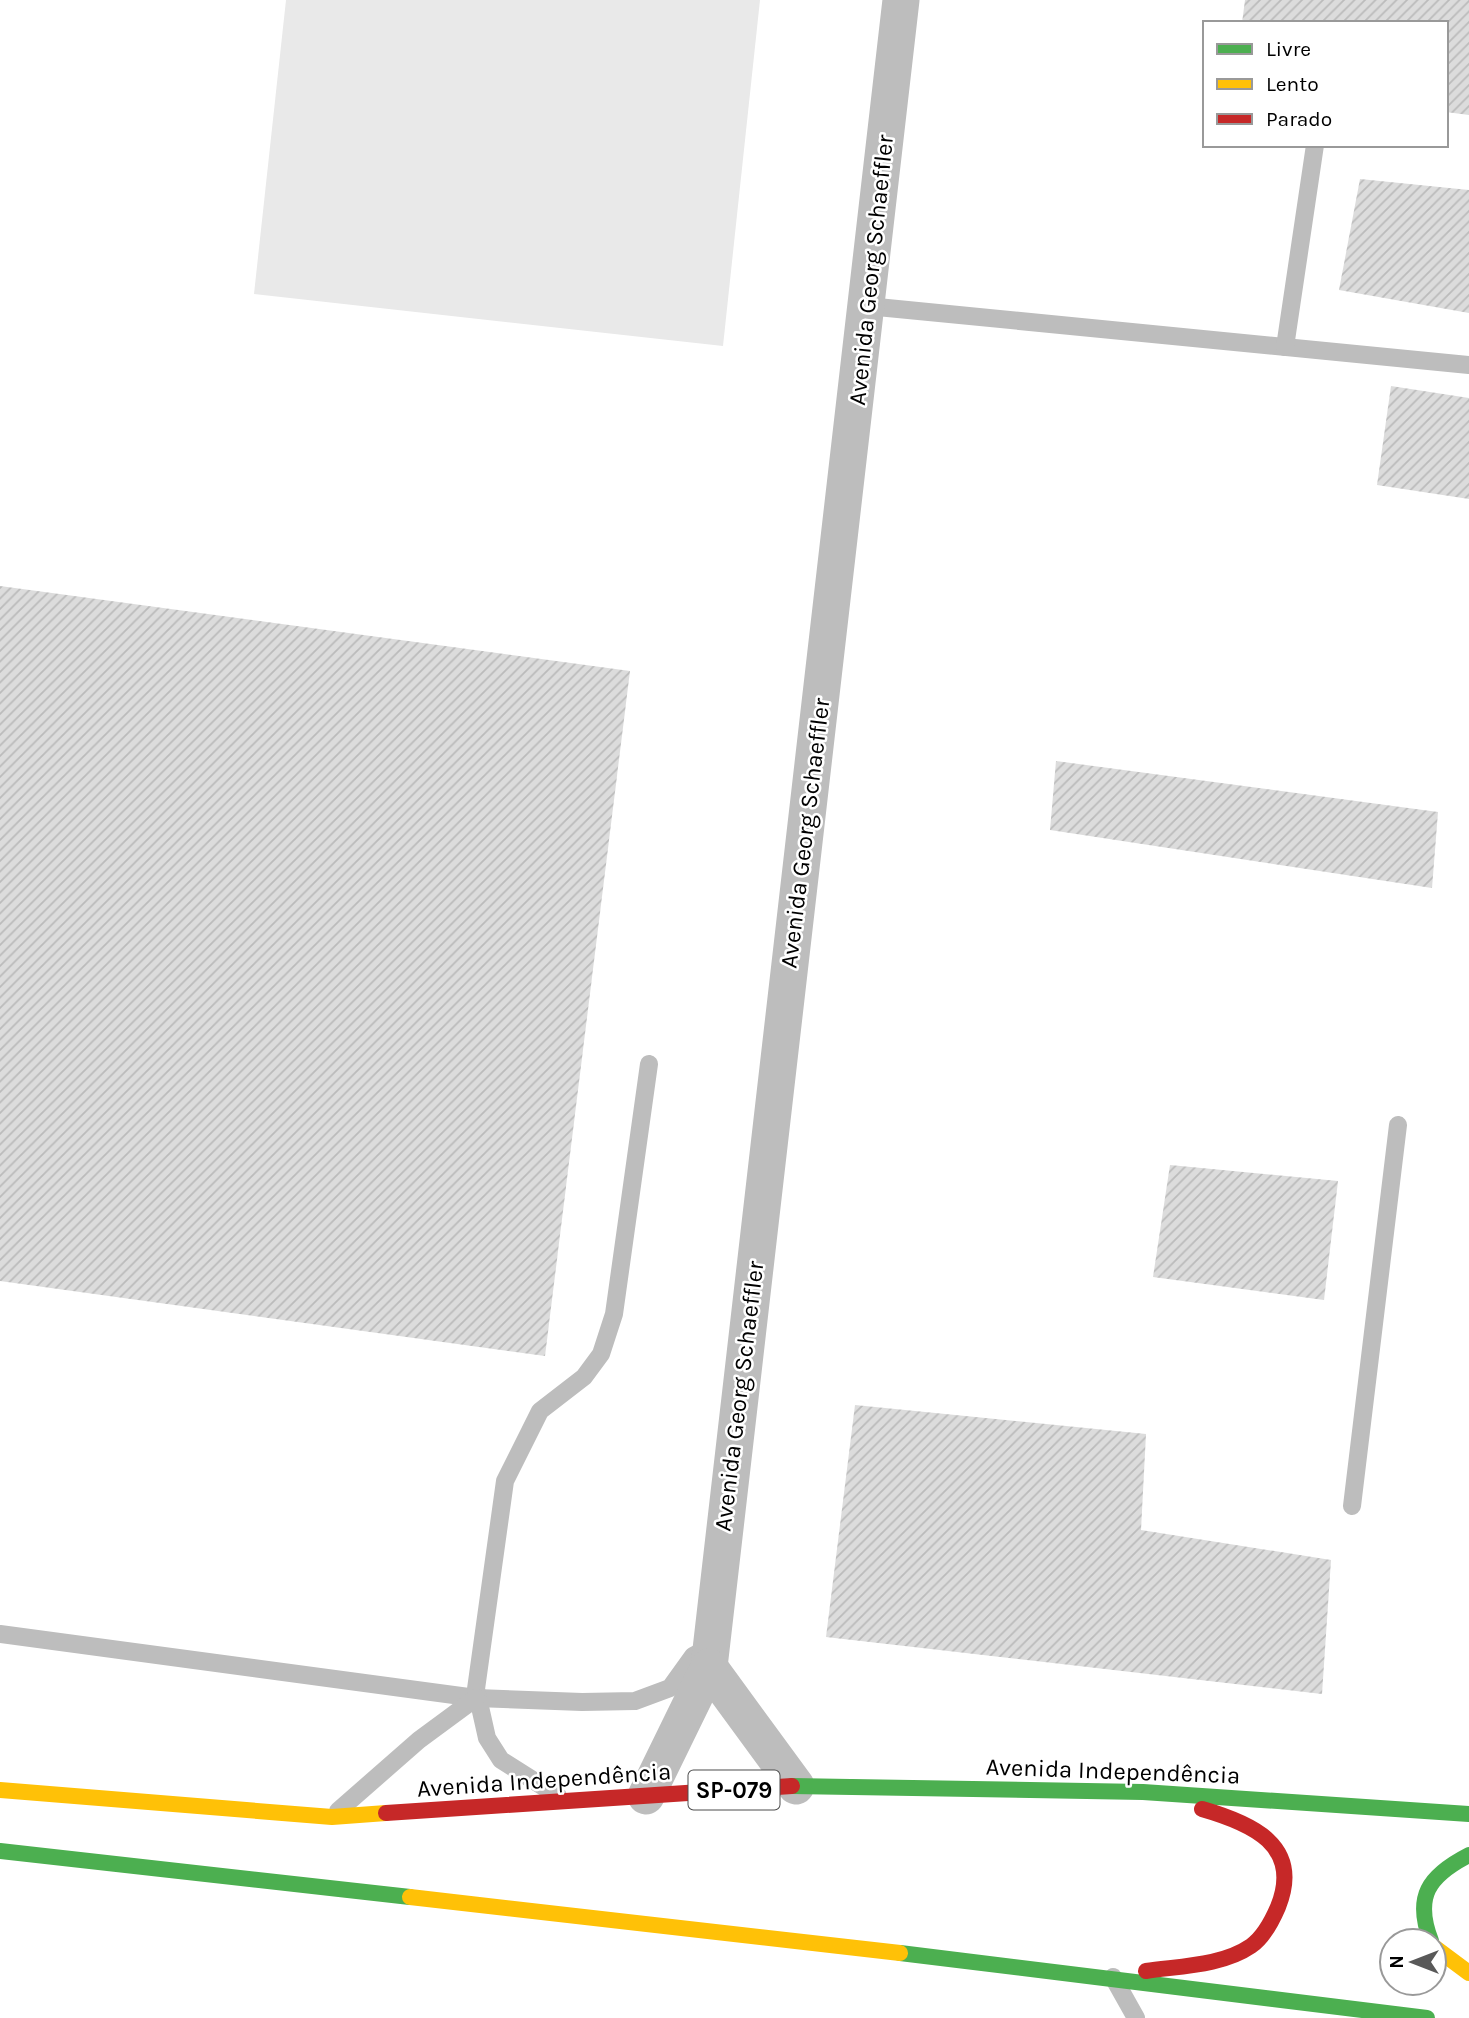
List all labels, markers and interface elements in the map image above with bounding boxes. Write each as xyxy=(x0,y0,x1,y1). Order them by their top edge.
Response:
legend xyxy=(1203,21,1448,147)
text: Livre xyxy=(1266,37,1311,61)
text: Lento xyxy=(1266,72,1319,96)
text: Parado xyxy=(1266,107,1332,131)
street label: Avenida Georg Schaeffler xyxy=(843,133,899,407)
street label: Avenida Georg Schaeffler xyxy=(775,696,836,970)
street label: Avenida Georg Schaeffler xyxy=(709,1259,770,1533)
street label: Avenida Independência xyxy=(985,1753,1241,1789)
street label: Avenida Independência xyxy=(416,1757,672,1803)
road number: SP-079 xyxy=(688,1770,780,1810)
north arrow xyxy=(1378,1927,1448,1997)
text: N xyxy=(1386,1955,1408,1969)

